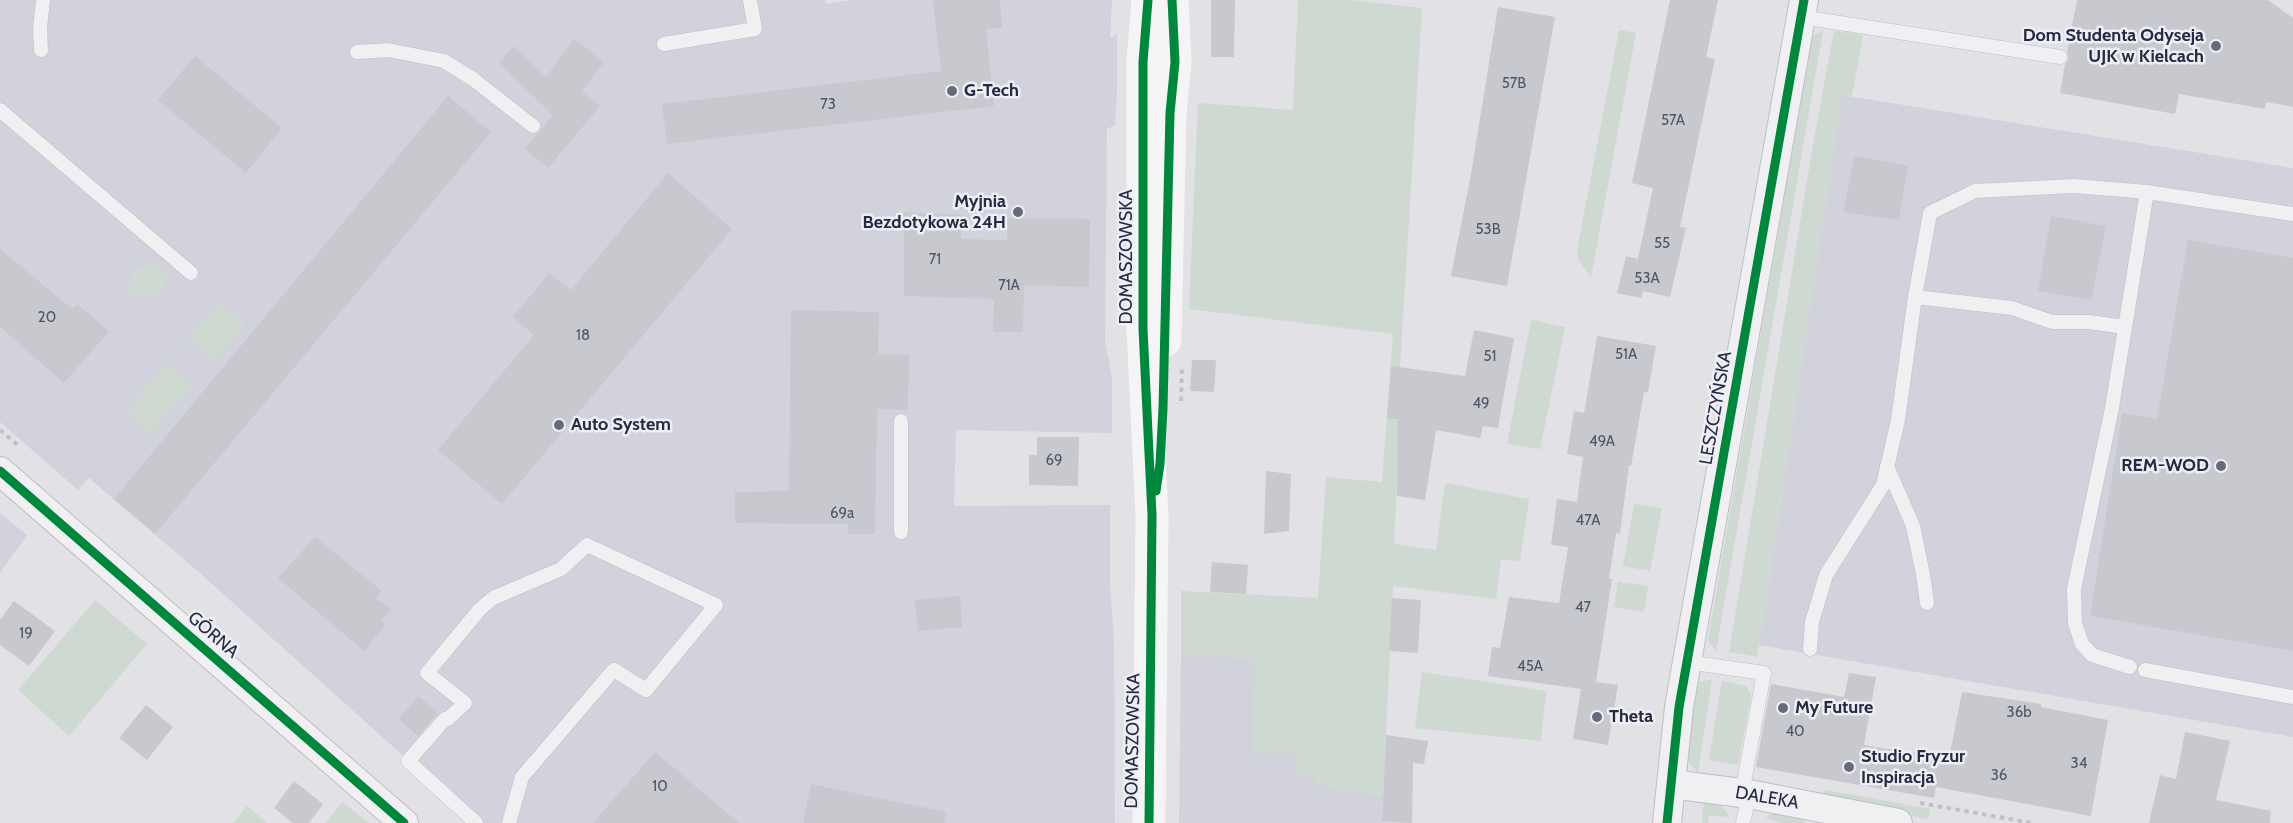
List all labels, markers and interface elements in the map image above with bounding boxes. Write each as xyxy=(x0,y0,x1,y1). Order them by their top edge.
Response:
place label: Dom Studenta Odyseja UJK w Kielcach xyxy=(2023,25,2204,68)
marker: Dom Studenta Odyseja UJK w Kielcach xyxy=(2209,39,2223,53)
house number: 57B xyxy=(1502,75,1526,93)
place label: G-Tech xyxy=(964,80,1019,102)
marker: G-Tech xyxy=(945,84,959,98)
house number: 73 xyxy=(820,96,836,114)
house number: 57A xyxy=(1661,112,1685,130)
street label: DOMASZOWSKA xyxy=(1116,189,1138,325)
place label: Myjnia Bezdotykowa 24H xyxy=(862,191,1006,234)
marker: Myjnia Bezdotykowa 24H xyxy=(1011,205,1025,219)
house number: 53B xyxy=(1475,221,1501,239)
house number: 55 xyxy=(1654,235,1670,253)
house number: 71 xyxy=(929,251,941,269)
house number: 53A xyxy=(1634,270,1660,288)
house number: 71A xyxy=(998,277,1020,295)
house number: 20 xyxy=(38,309,56,327)
house number: 18 xyxy=(576,327,590,345)
house number: 51A xyxy=(1615,346,1637,364)
house number: 51 xyxy=(1483,348,1497,366)
street label: LESZCZYŃSKA xyxy=(1695,350,1737,466)
house number: 49 xyxy=(1472,395,1490,413)
place label: Auto System xyxy=(571,414,671,436)
marker: Auto System xyxy=(552,418,566,432)
house number: 49A xyxy=(1589,433,1615,451)
house number: 69 xyxy=(1045,452,1063,470)
place label: REM-WOD xyxy=(2121,455,2209,477)
marker: REM-WOD xyxy=(2214,459,2228,473)
house number: 69a xyxy=(830,505,854,523)
house number: 47A xyxy=(1576,512,1600,530)
house number: 47 xyxy=(1575,599,1591,617)
street label: GÓRNA xyxy=(183,607,243,663)
house number: 19 xyxy=(19,625,33,643)
house number: 45A xyxy=(1517,658,1543,676)
street label: DOMASZOWSKA xyxy=(1121,673,1145,809)
place label: My Future xyxy=(1795,697,1873,719)
marker: My Future xyxy=(1776,701,1790,715)
house number: 36b xyxy=(2007,704,2031,722)
place label: Theta xyxy=(1609,706,1653,728)
marker: Theta xyxy=(1590,710,1604,724)
house number: 40 xyxy=(1785,723,1805,741)
place label: Studio Fryzur Inspiracja xyxy=(1861,746,1965,789)
house number: 34 xyxy=(2071,755,2087,773)
marker: Studio Fryzur Inspiracja xyxy=(1842,760,1856,774)
house number: 36 xyxy=(1991,767,2007,785)
house number: 10 xyxy=(652,778,668,796)
street label: DALEKA xyxy=(1734,782,1800,814)

